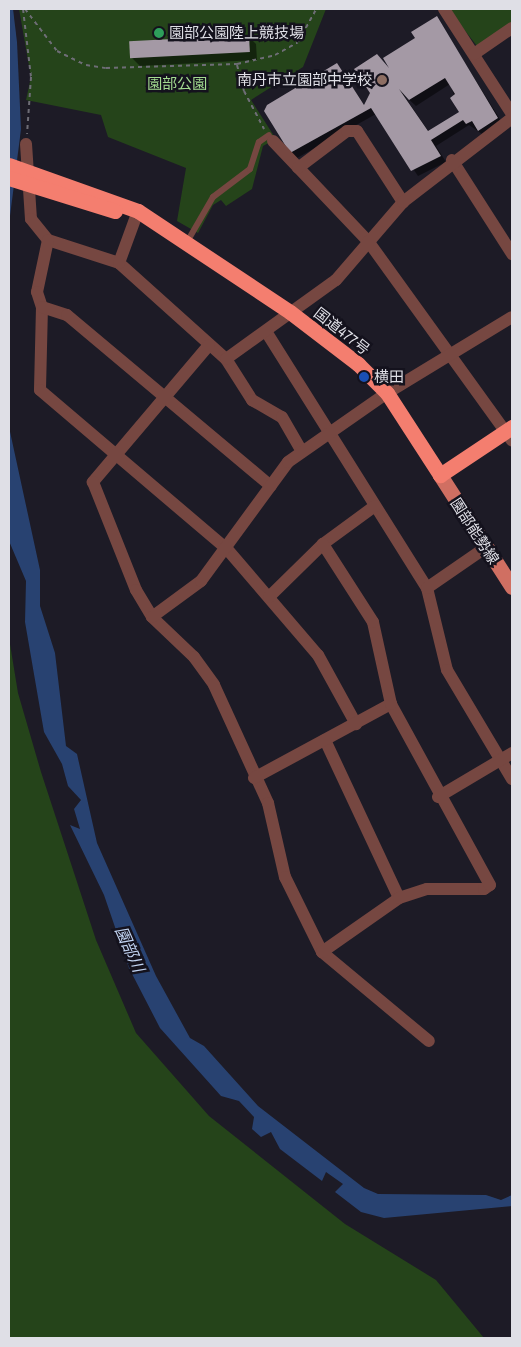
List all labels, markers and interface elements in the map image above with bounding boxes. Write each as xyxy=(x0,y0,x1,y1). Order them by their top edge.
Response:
place label: 園部公園陸上競技場 xyxy=(169,24,304,42)
marker: 園部公園陸上競技場 xyxy=(153,27,165,39)
place label: 南丹市立園部中学校 xyxy=(237,71,372,89)
marker: 南丹市立園部中学校 xyxy=(376,74,388,86)
park label: 園部公園 xyxy=(147,75,207,93)
street label: 国道477号 xyxy=(311,304,373,358)
place label: 横田 xyxy=(374,368,404,386)
marker: 横田 xyxy=(358,371,370,383)
street label: 園部能勢線 xyxy=(447,495,503,567)
water label: 園部川 xyxy=(111,923,149,975)

